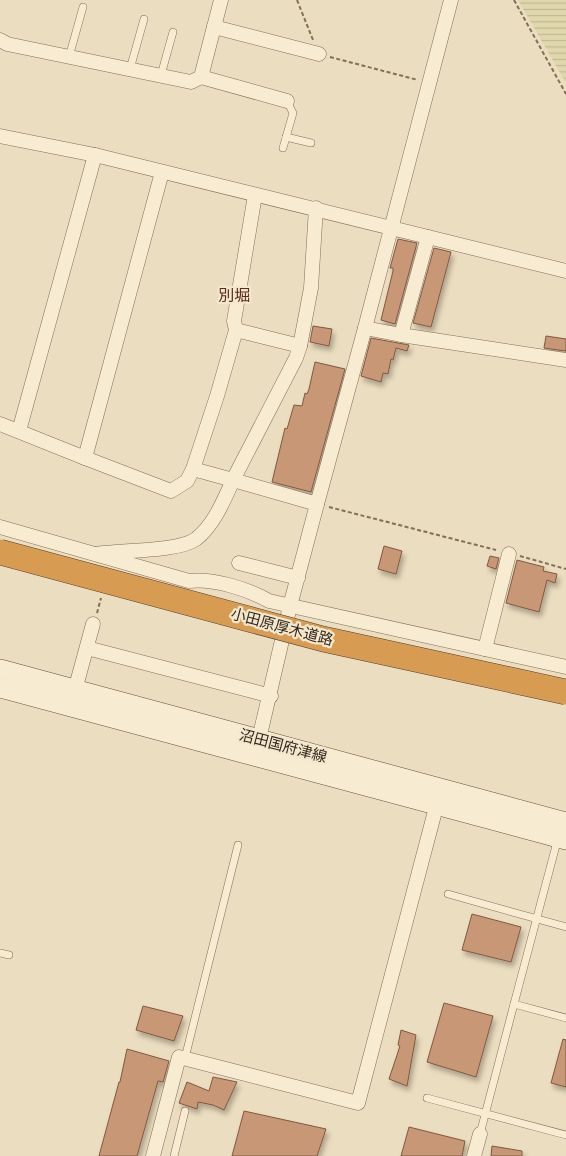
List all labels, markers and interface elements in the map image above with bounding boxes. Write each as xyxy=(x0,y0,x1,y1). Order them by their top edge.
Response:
district label: 別堀 xyxy=(218,284,250,306)
street label: 小田原厚木道路 xyxy=(229,603,336,649)
street label: 沼田国府津線 xyxy=(237,724,329,766)

